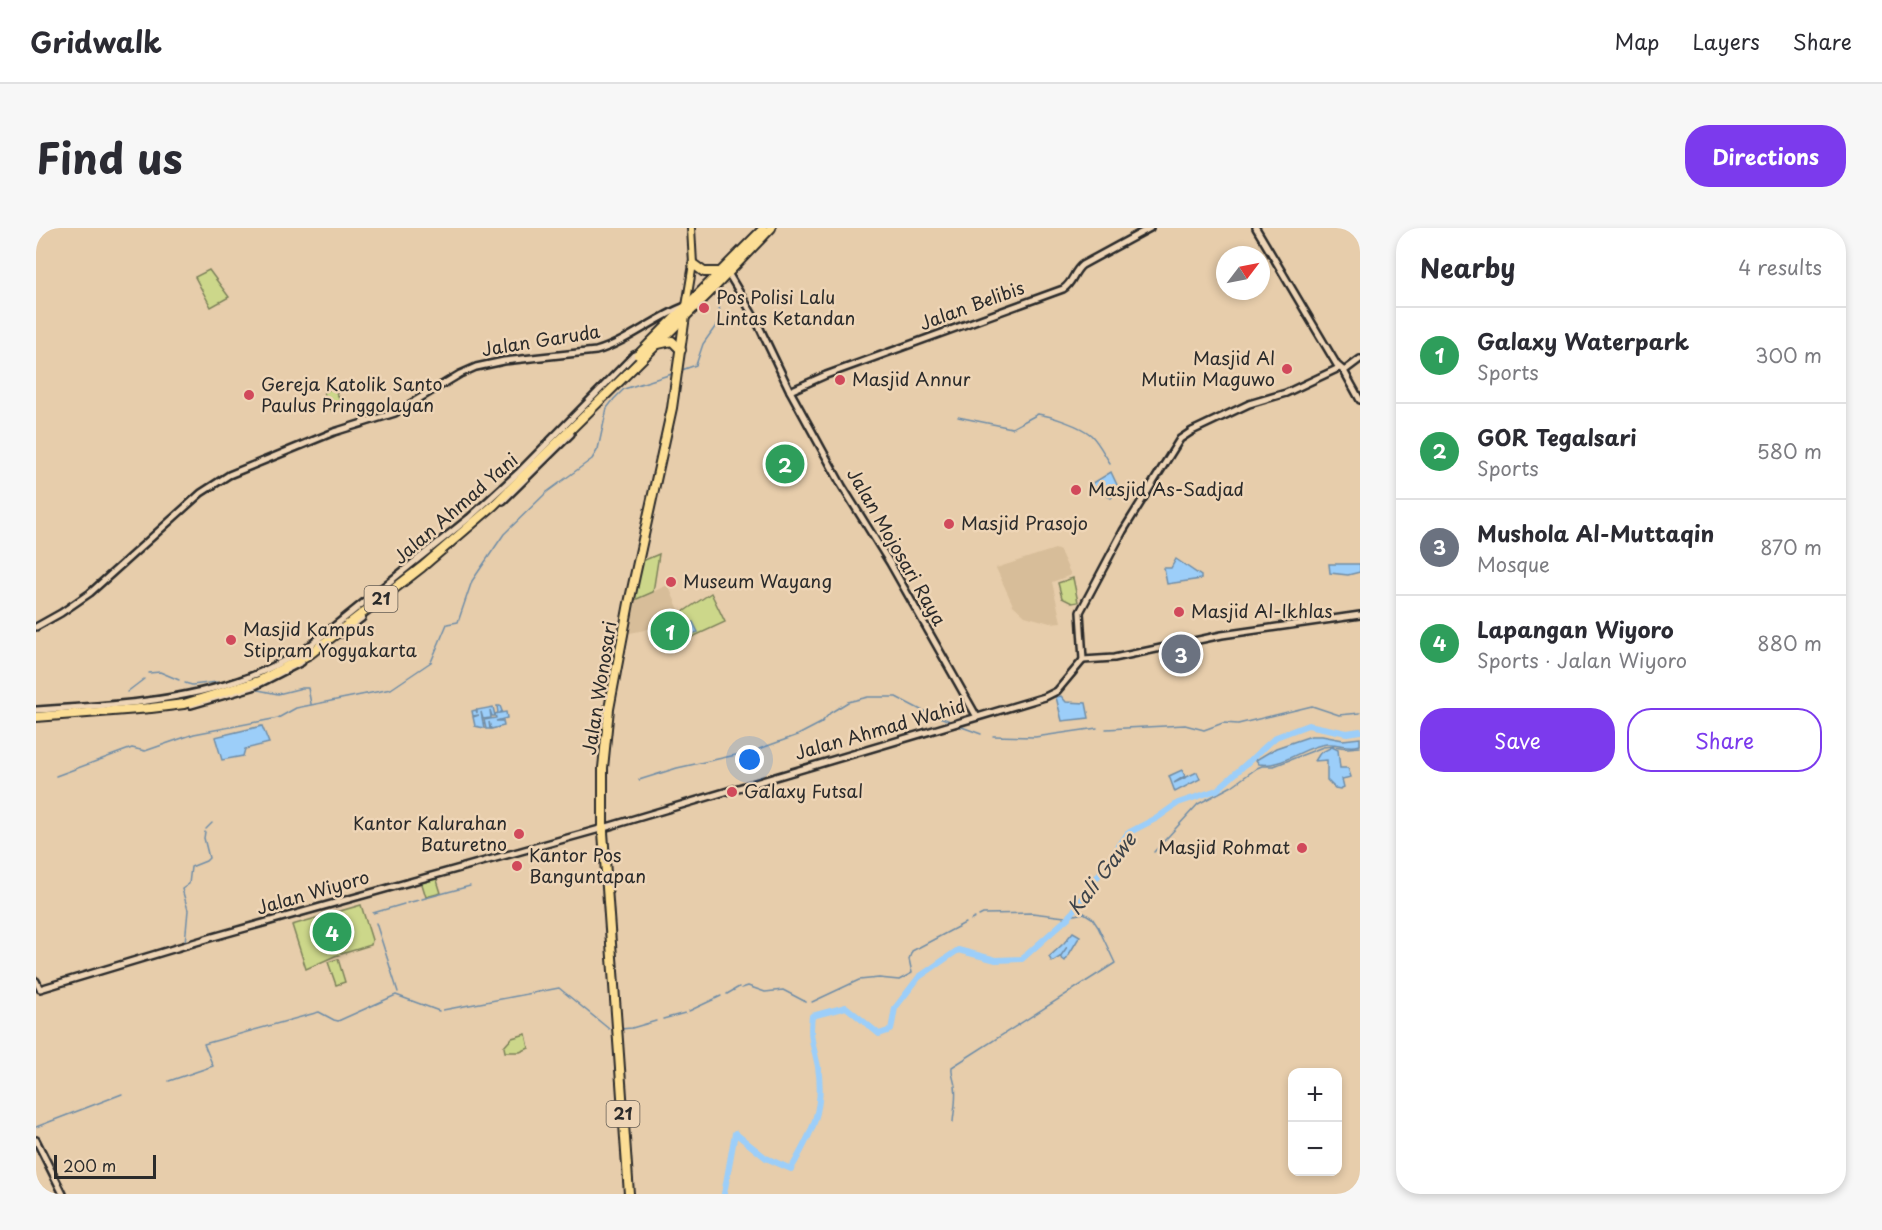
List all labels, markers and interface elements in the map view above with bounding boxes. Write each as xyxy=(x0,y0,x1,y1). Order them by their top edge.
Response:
text: Gridwalk xyxy=(30,20,162,63)
text: Map xyxy=(1615,25,1659,57)
text: Layers xyxy=(1692,25,1760,57)
text: Share xyxy=(1793,25,1852,57)
text: Find us xyxy=(36,125,183,188)
button: Directions xyxy=(1685,125,1846,187)
north arrow xyxy=(1216,246,1270,300)
text: Nearby xyxy=(1420,248,1515,287)
text: 4 results xyxy=(1738,252,1822,282)
street label: Jalan Belibis xyxy=(915,273,1028,336)
place label: Pos Polisi Lalu Lintas Ketandan xyxy=(716,283,855,331)
marker: Pos Polisi Lalu Lintas Ketandan xyxy=(697,301,711,315)
street label: Jalan Garuda xyxy=(480,317,602,362)
text: Galaxy Waterpark xyxy=(1477,324,1689,357)
text: 1 xyxy=(1435,340,1444,370)
text: 300 m xyxy=(1755,340,1822,370)
place label: Masjid Al Mutiin Maguwo xyxy=(1141,344,1275,392)
text: Sports xyxy=(1477,357,1539,387)
marker: Masjid Al Mutiin Maguwo xyxy=(1280,362,1294,376)
place label: Masjid Annur xyxy=(852,365,971,392)
place label: Gereja Katolik Santo Paulus Pringgolayan xyxy=(261,370,442,418)
marker: Masjid Annur xyxy=(833,373,847,387)
marker: Gereja Katolik Santo Paulus Pringgolayan xyxy=(242,388,256,402)
text: GOR Tegalsari xyxy=(1477,420,1637,453)
text: 2 xyxy=(1432,436,1447,466)
text: 580 m xyxy=(1757,436,1822,466)
pin: 2 xyxy=(766,442,804,486)
street label: Jalan Ahmad Yani xyxy=(387,446,523,570)
text: Sports xyxy=(1477,453,1539,483)
street label: Jalan Mojosari Raya xyxy=(841,462,954,630)
place label: Masjid As-Sadjad xyxy=(1088,475,1244,502)
marker: Masjid As-Sadjad xyxy=(1069,483,1083,497)
place label: Masjid Prasojo xyxy=(961,509,1088,536)
text: Mushola Al-Muttaqin xyxy=(1477,516,1714,549)
marker: Masjid Prasojo xyxy=(942,517,956,531)
text: 3 xyxy=(1433,532,1446,562)
text: 870 m xyxy=(1760,532,1822,562)
text: Mosque xyxy=(1477,549,1550,579)
place label: Museum Wayang xyxy=(683,567,832,594)
marker: Museum Wayang xyxy=(664,575,678,589)
road number: 21 xyxy=(364,586,398,612)
place label: Masjid Al-Ikhlas xyxy=(1191,597,1332,624)
marker: Masjid Al-Ikhlas xyxy=(1172,605,1186,619)
pin: 1 xyxy=(650,608,690,654)
text: Lapangan Wiyoro xyxy=(1477,612,1674,645)
place label: Masjid Kampus Stipram Yogyakarta xyxy=(243,615,418,663)
street label: Jalan Wonosari xyxy=(575,619,622,757)
text: 4 xyxy=(1433,628,1446,658)
text: 880 m xyxy=(1757,628,1822,658)
pin: 3 xyxy=(1162,632,1200,676)
marker: Masjid Kampus Stipram Yogyakarta xyxy=(224,633,238,647)
text: Sports · Jalan Wiyoro xyxy=(1477,645,1687,675)
street label: Jalan Ahmad Wahid xyxy=(791,691,968,766)
button: Save xyxy=(1420,708,1615,772)
button: Share xyxy=(1627,708,1822,772)
your location xyxy=(735,745,764,774)
place label: Galaxy Futsal xyxy=(744,777,863,804)
marker: Galaxy Futsal xyxy=(725,785,739,799)
place label: Kantor Kalurahan Baturetno xyxy=(353,809,507,857)
water label: Kali Gawe xyxy=(1059,825,1144,921)
marker: Kantor Kalurahan Baturetno xyxy=(512,827,526,841)
place label: Masjid Rohmat xyxy=(1158,833,1290,860)
place label: Kantor Pos Banguntapan xyxy=(529,841,646,889)
marker: Masjid Rohmat xyxy=(1295,841,1309,855)
marker: Kantor Pos Banguntapan xyxy=(510,859,524,873)
street label: Jalan Wiyoro xyxy=(253,863,372,921)
pin: 4 xyxy=(312,910,352,954)
map controls xyxy=(1288,1068,1342,1176)
button: + xyxy=(1288,1068,1342,1122)
road number: 21 xyxy=(606,1101,640,1127)
button: − xyxy=(1288,1122,1342,1176)
scale bar xyxy=(54,1152,156,1180)
text: 200 m xyxy=(63,1153,116,1177)

